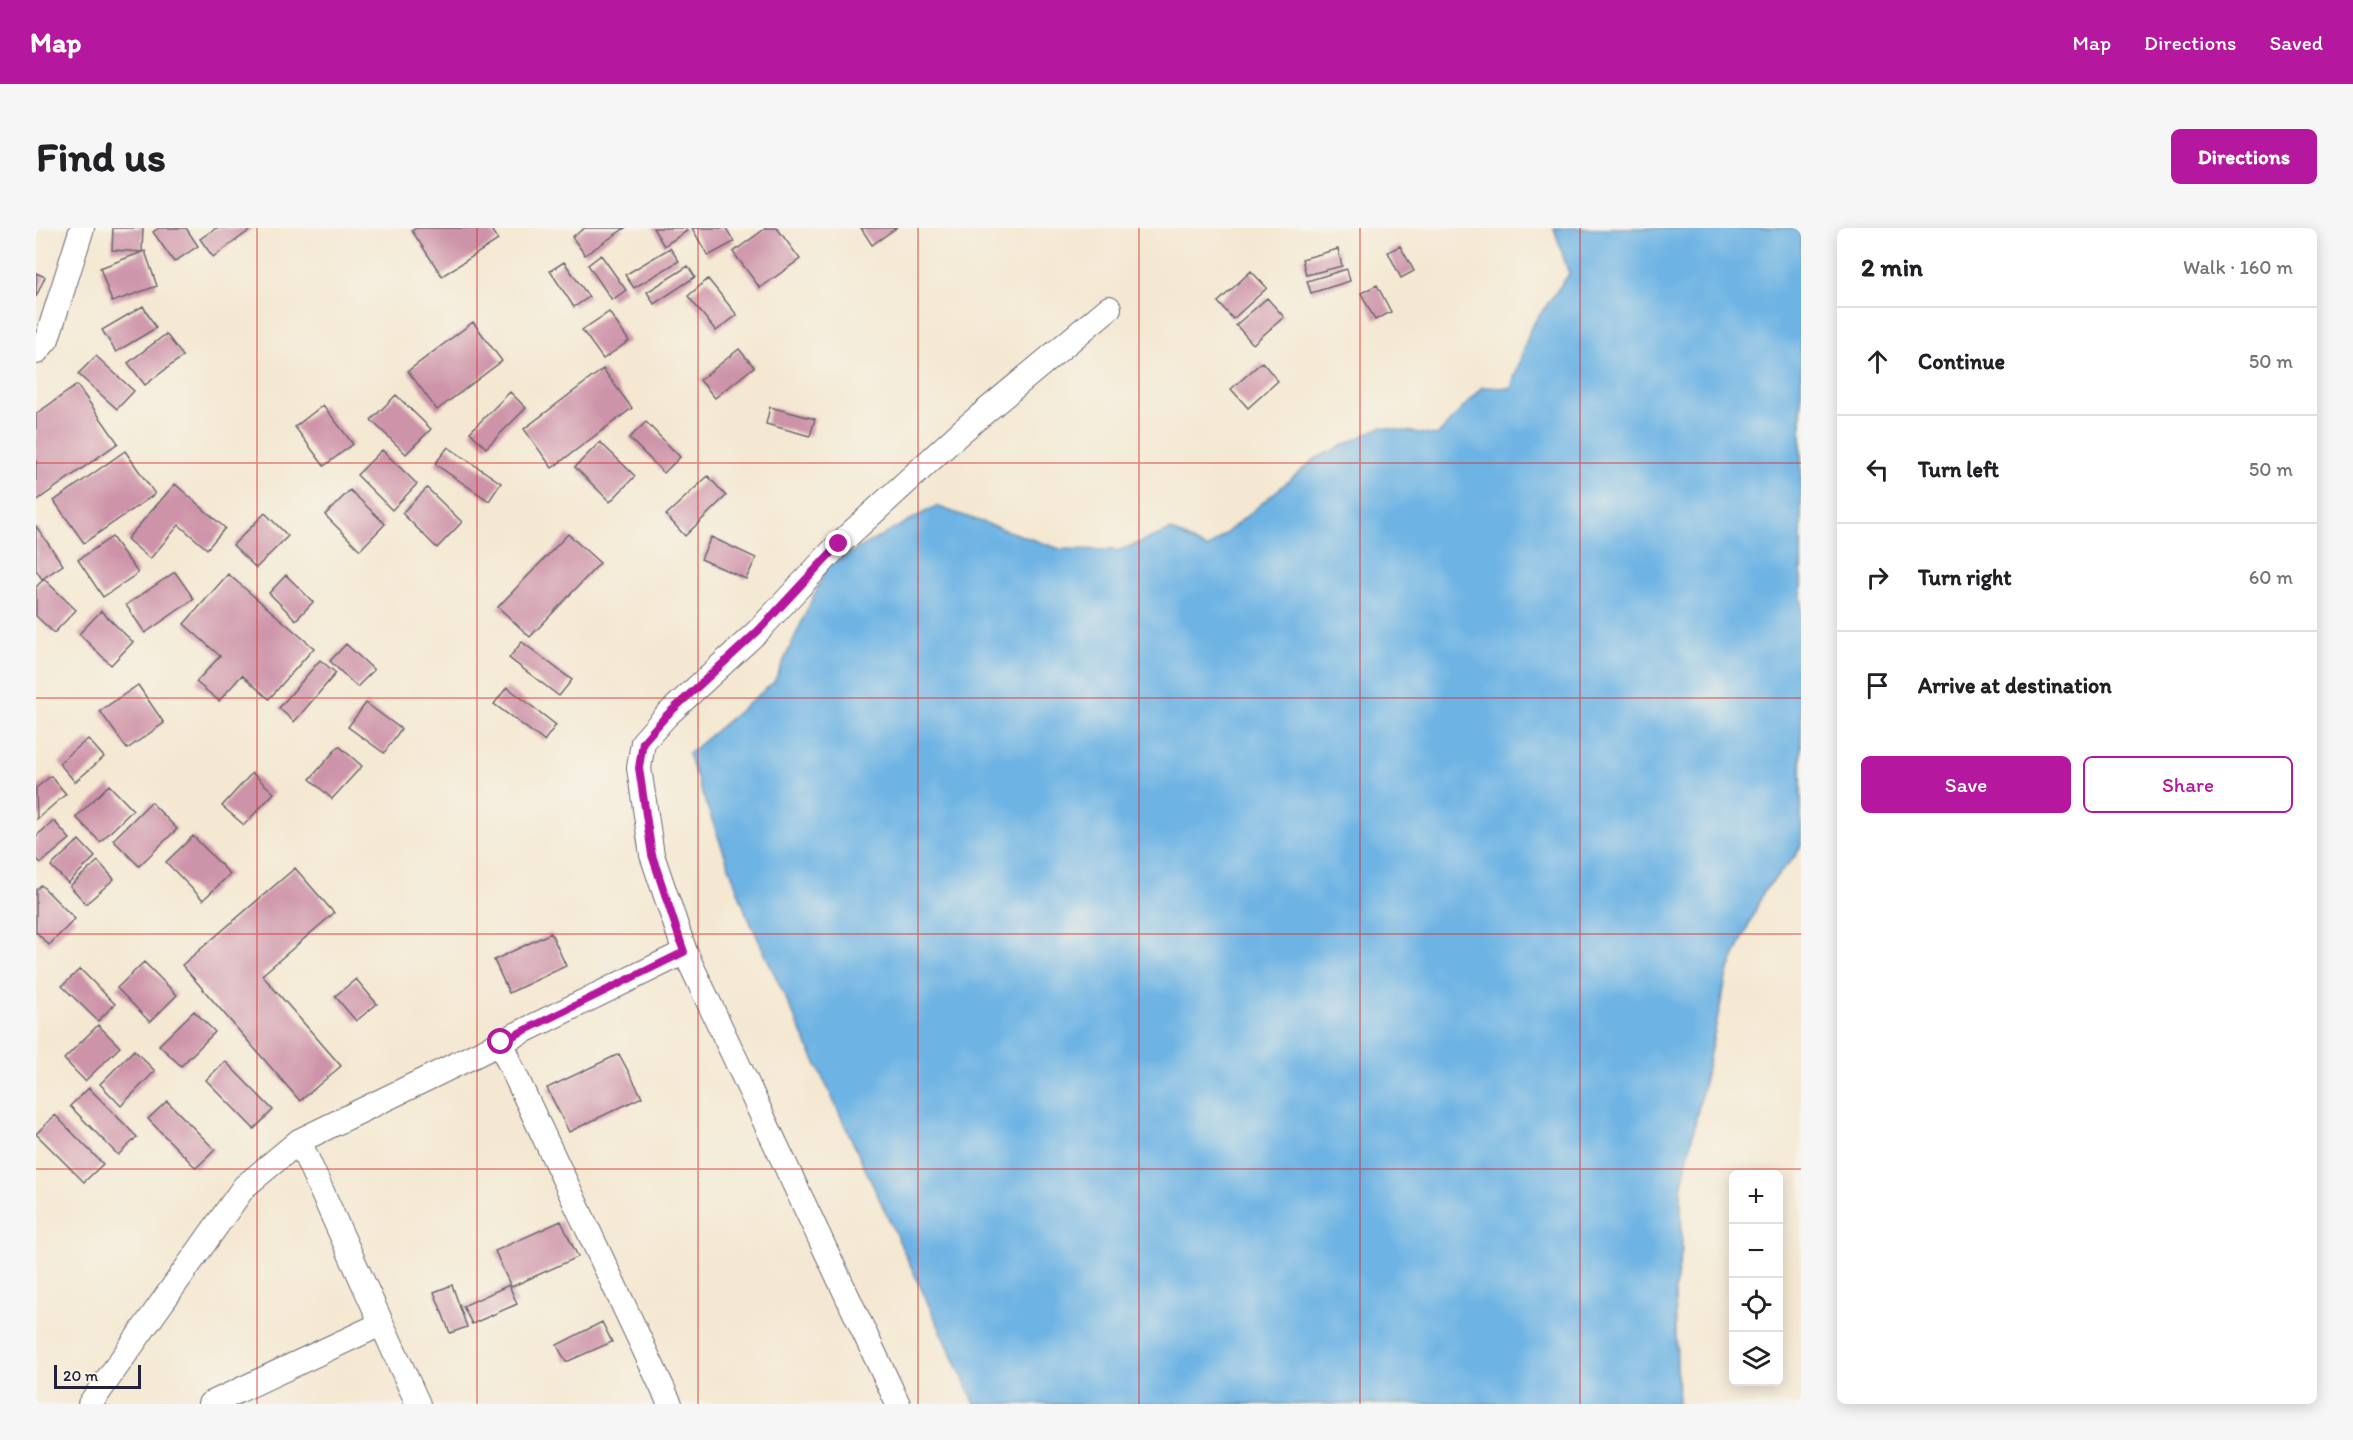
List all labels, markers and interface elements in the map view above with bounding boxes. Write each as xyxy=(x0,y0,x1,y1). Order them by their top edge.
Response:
text: Map xyxy=(30,25,81,59)
text: Map xyxy=(2073,30,2111,55)
text: Directions xyxy=(2144,30,2236,55)
text: Saved xyxy=(2269,30,2323,55)
button: Directions xyxy=(2171,129,2317,184)
text: Find us xyxy=(36,131,166,182)
text: 2 min xyxy=(1861,251,1923,283)
text: Walk · 160 m xyxy=(2183,255,2293,279)
icon: ahead xyxy=(1861,345,1894,378)
text: Continue xyxy=(1918,348,2005,375)
text: 50 m xyxy=(2249,349,2293,373)
icon: left xyxy=(1861,453,1894,486)
text: Turn left xyxy=(1918,456,1999,483)
text: 50 m xyxy=(2249,457,2293,481)
route end xyxy=(825,530,851,556)
icon: right xyxy=(1861,561,1894,594)
text: Turn right xyxy=(1918,564,2012,591)
text: 60 m xyxy=(2249,565,2293,589)
icon: arrive xyxy=(1861,669,1894,702)
text: Arrive at destination xyxy=(1918,672,2112,699)
button: Save xyxy=(1861,756,2071,813)
button: Share xyxy=(2083,756,2293,813)
route start xyxy=(487,1028,513,1054)
map controls xyxy=(1729,1170,1783,1386)
button: + xyxy=(1729,1170,1783,1224)
button: − xyxy=(1729,1224,1783,1278)
button: locate xyxy=(1729,1278,1783,1332)
button: layers xyxy=(1729,1332,1783,1386)
scale bar xyxy=(54,1362,141,1390)
text: 20 m xyxy=(63,1366,98,1385)

